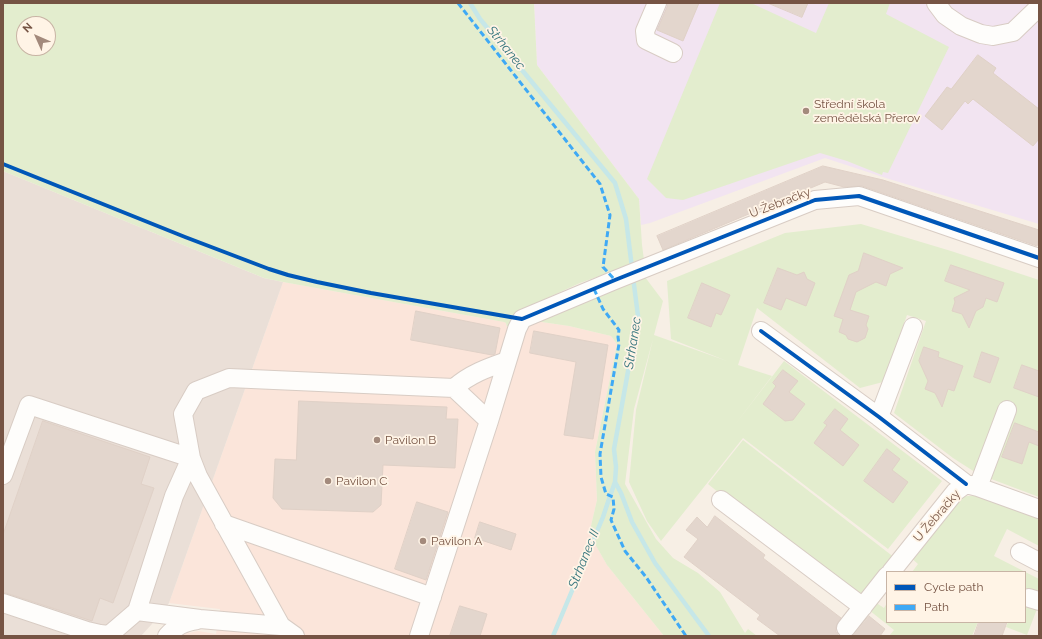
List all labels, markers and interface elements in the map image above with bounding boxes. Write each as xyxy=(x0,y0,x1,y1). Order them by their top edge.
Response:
north arrow xyxy=(16,16,56,56)
text: N xyxy=(20,20,35,35)
water label: Strhanec xyxy=(483,23,529,73)
place label: Střední škola zemědělská Přerov xyxy=(814,97,920,125)
marker: Střední škola zemědělská Přerov xyxy=(801,106,811,116)
street label: U Žebračky xyxy=(747,185,813,221)
water label: Strhanec xyxy=(621,316,645,370)
place label: Pavilon B xyxy=(385,433,436,447)
marker: Pavilon B xyxy=(372,435,382,445)
place label: Pavilon C xyxy=(336,474,387,488)
marker: Pavilon C xyxy=(323,476,333,486)
street label: U Žebračky xyxy=(911,487,963,545)
water label: Strhanec II xyxy=(565,527,603,591)
place label: Pavilon A xyxy=(431,534,482,548)
marker: Pavilon A xyxy=(418,536,428,546)
legend xyxy=(886,571,1026,623)
text: Cycle path xyxy=(924,580,983,594)
text: Path xyxy=(924,600,949,614)

